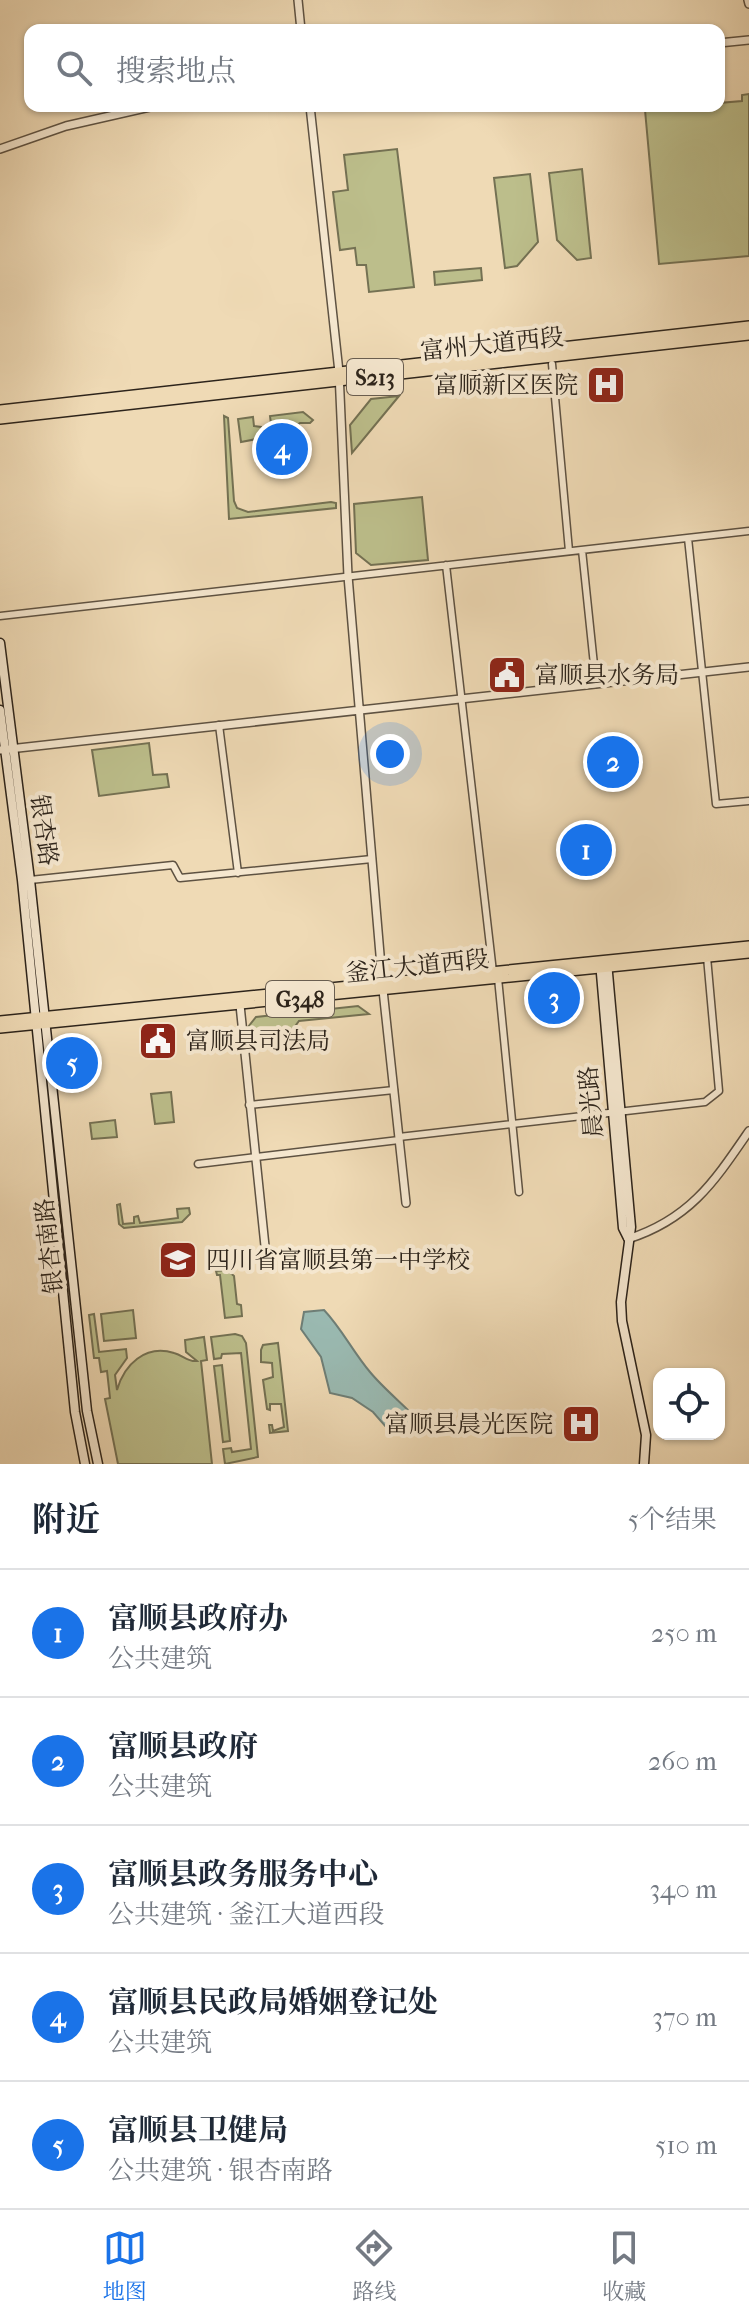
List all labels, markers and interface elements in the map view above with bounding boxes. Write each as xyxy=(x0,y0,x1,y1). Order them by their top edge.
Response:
search box xyxy=(24,24,725,112)
icon: search xyxy=(52,46,96,90)
text: 搜索地点 xyxy=(116,54,236,89)
street label: 富州大道西段 xyxy=(419,323,565,365)
road number: S213 xyxy=(347,359,403,395)
hospital icon: 富顺新区医院 xyxy=(585,364,627,406)
place label: 富顺新区医院 xyxy=(434,371,578,399)
pin: 4 xyxy=(256,419,308,479)
public building icon: 富顺县水务局 xyxy=(486,654,528,696)
place label: 富顺县水务局 xyxy=(535,661,679,689)
pin: 2 xyxy=(587,732,639,792)
your location xyxy=(370,734,410,774)
street label: 银杏路 xyxy=(25,792,63,868)
pin: 1 xyxy=(560,820,612,880)
street label: 釜江大道西段 xyxy=(344,945,490,987)
pin: 3 xyxy=(528,968,580,1028)
road number: G348 xyxy=(266,981,334,1017)
public building icon: 富顺县司法局 xyxy=(137,1020,179,1062)
place label: 富顺县司法局 xyxy=(186,1027,330,1055)
pin: 5 xyxy=(46,1033,98,1093)
street label: 晨光路 xyxy=(574,1065,608,1139)
street label: 银杏南路 xyxy=(30,1197,68,1295)
school or university icon: 四川省富顺县第一中学校 xyxy=(157,1239,199,1281)
place label: 四川省富顺县第一中学校 xyxy=(206,1246,470,1274)
map controls xyxy=(653,1368,725,1440)
button: locate xyxy=(653,1368,725,1440)
hospital icon: 富顺县晨光医院 xyxy=(560,1403,602,1445)
place label: 富顺县晨光医院 xyxy=(385,1410,553,1438)
text: 附近 xyxy=(32,1500,100,1540)
text: 5个结果 xyxy=(628,1504,717,1535)
text: 富顺县政府办 xyxy=(108,1601,288,1636)
text: 1 xyxy=(53,1618,63,1649)
text: 250 m xyxy=(651,1618,717,1649)
text: 公共建筑 xyxy=(108,1643,212,1674)
text: 富顺县政府 xyxy=(108,1729,258,1764)
text: 2 xyxy=(51,1746,65,1777)
text: 260 m xyxy=(648,1746,717,1777)
text: 公共建筑 xyxy=(108,1771,212,1802)
text: 富顺县政务服务中心 xyxy=(108,1857,378,1892)
text: 3 xyxy=(53,1874,63,1905)
text: 340 m xyxy=(649,1874,717,1905)
text: 公共建筑 · 釜江大道西段 xyxy=(108,1899,384,1930)
text: 富顺县民政局婚姻登记处 xyxy=(108,1985,438,2020)
text: 4 xyxy=(50,2002,66,2033)
text: 370 m xyxy=(652,2002,717,2033)
text: 公共建筑 xyxy=(108,2027,212,2058)
text: 富顺县卫健局 xyxy=(108,2113,288,2148)
text: 5 xyxy=(52,2130,64,2161)
text: 510 m xyxy=(655,2130,717,2161)
text: 公共建筑 · 银杏南路 xyxy=(108,2155,332,2186)
tab: 地图 xyxy=(103,2226,147,2305)
tab: 路线 xyxy=(352,2226,396,2305)
tab: 收藏 xyxy=(602,2226,646,2305)

